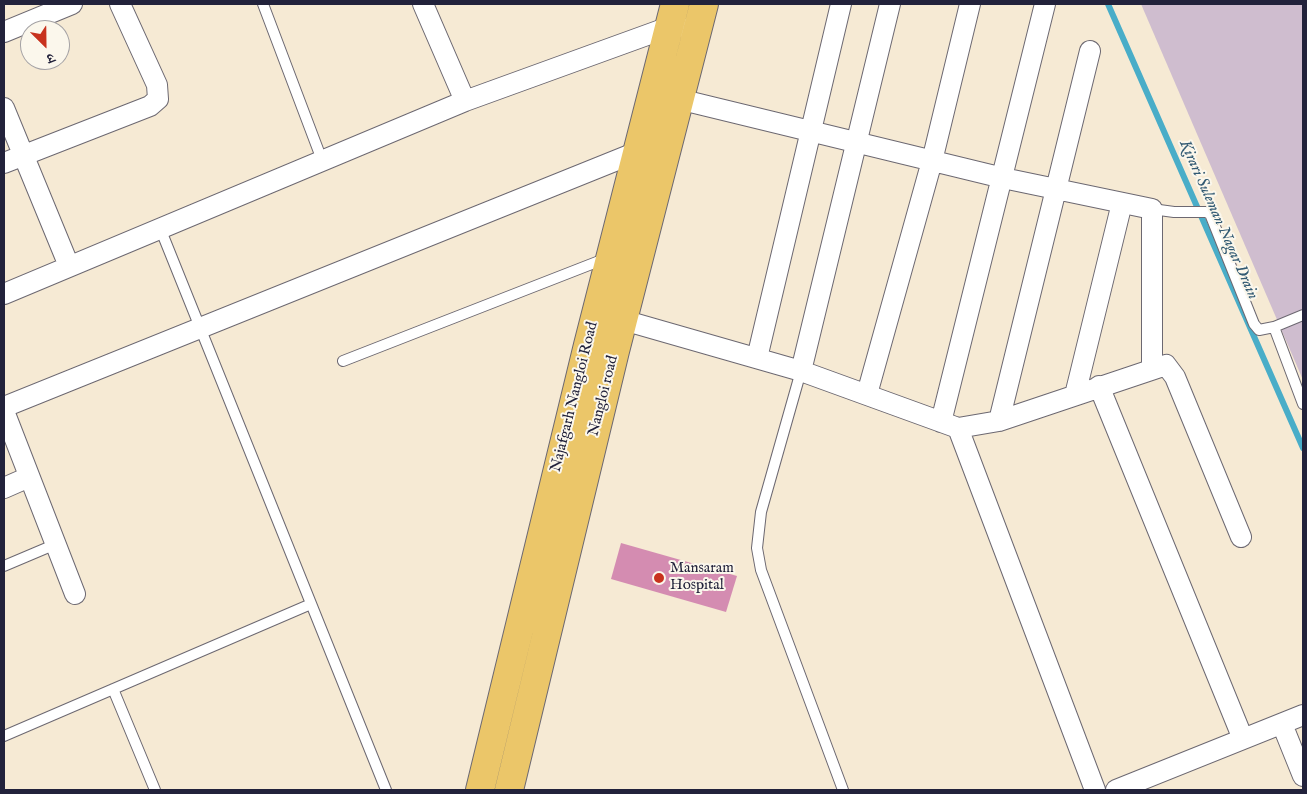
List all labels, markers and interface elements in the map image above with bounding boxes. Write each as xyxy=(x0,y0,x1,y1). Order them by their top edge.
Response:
north arrow xyxy=(20,20,70,70)
text: उ xyxy=(44,48,57,68)
water label: Kirari Suleman Nagar Drain xyxy=(1174,137,1262,303)
street label: Najafgarh Nangloi Road xyxy=(548,320,602,474)
street label: Nangloi road xyxy=(585,354,623,438)
place label: Mansaram Hospital xyxy=(670,560,734,595)
marker: Mansaram Hospital xyxy=(652,571,666,585)

